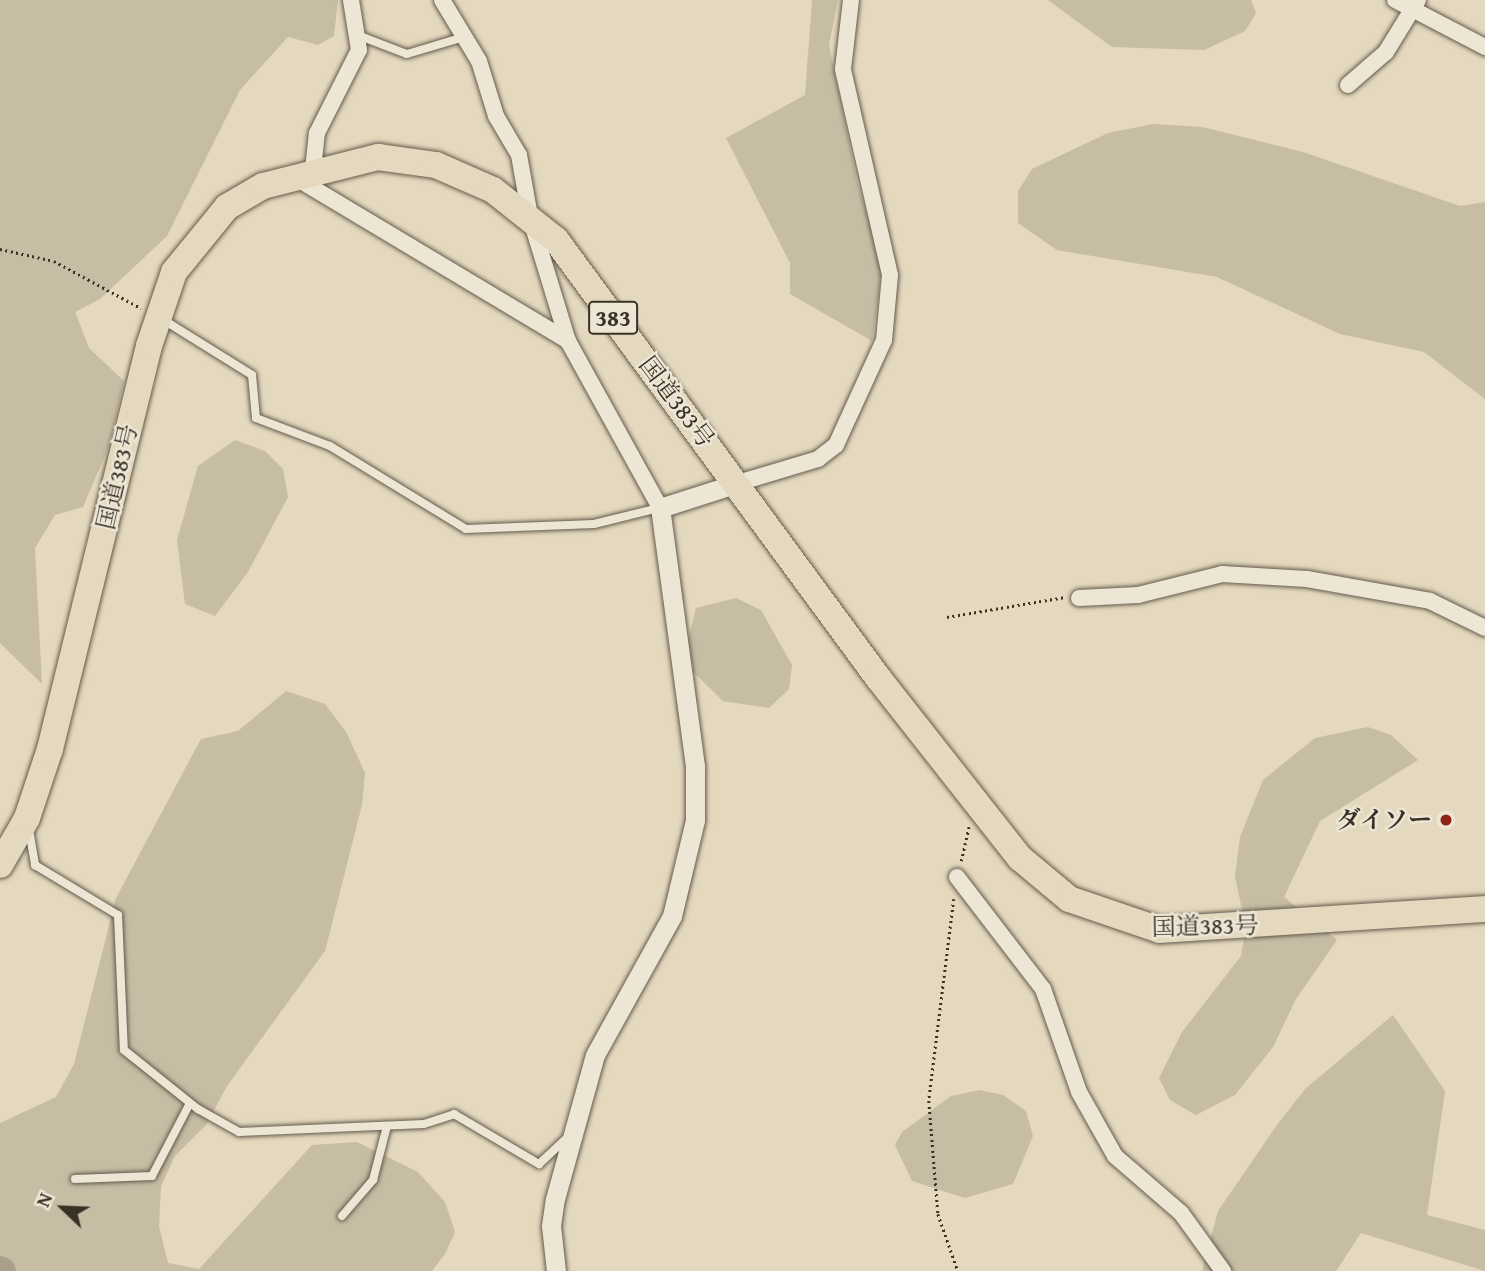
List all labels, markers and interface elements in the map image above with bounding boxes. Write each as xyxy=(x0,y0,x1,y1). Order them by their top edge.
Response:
road number: 383 xyxy=(587,298,639,338)
street label: 国道383号 xyxy=(633,351,721,453)
street label: 国道383号 xyxy=(91,422,143,532)
place label: ダイソー xyxy=(1336,806,1432,834)
marker: ダイソー xyxy=(1438,812,1454,828)
street label: 国道383号 xyxy=(1151,911,1259,941)
north arrow xyxy=(28,1173,98,1243)
text: N xyxy=(28,1188,59,1211)

